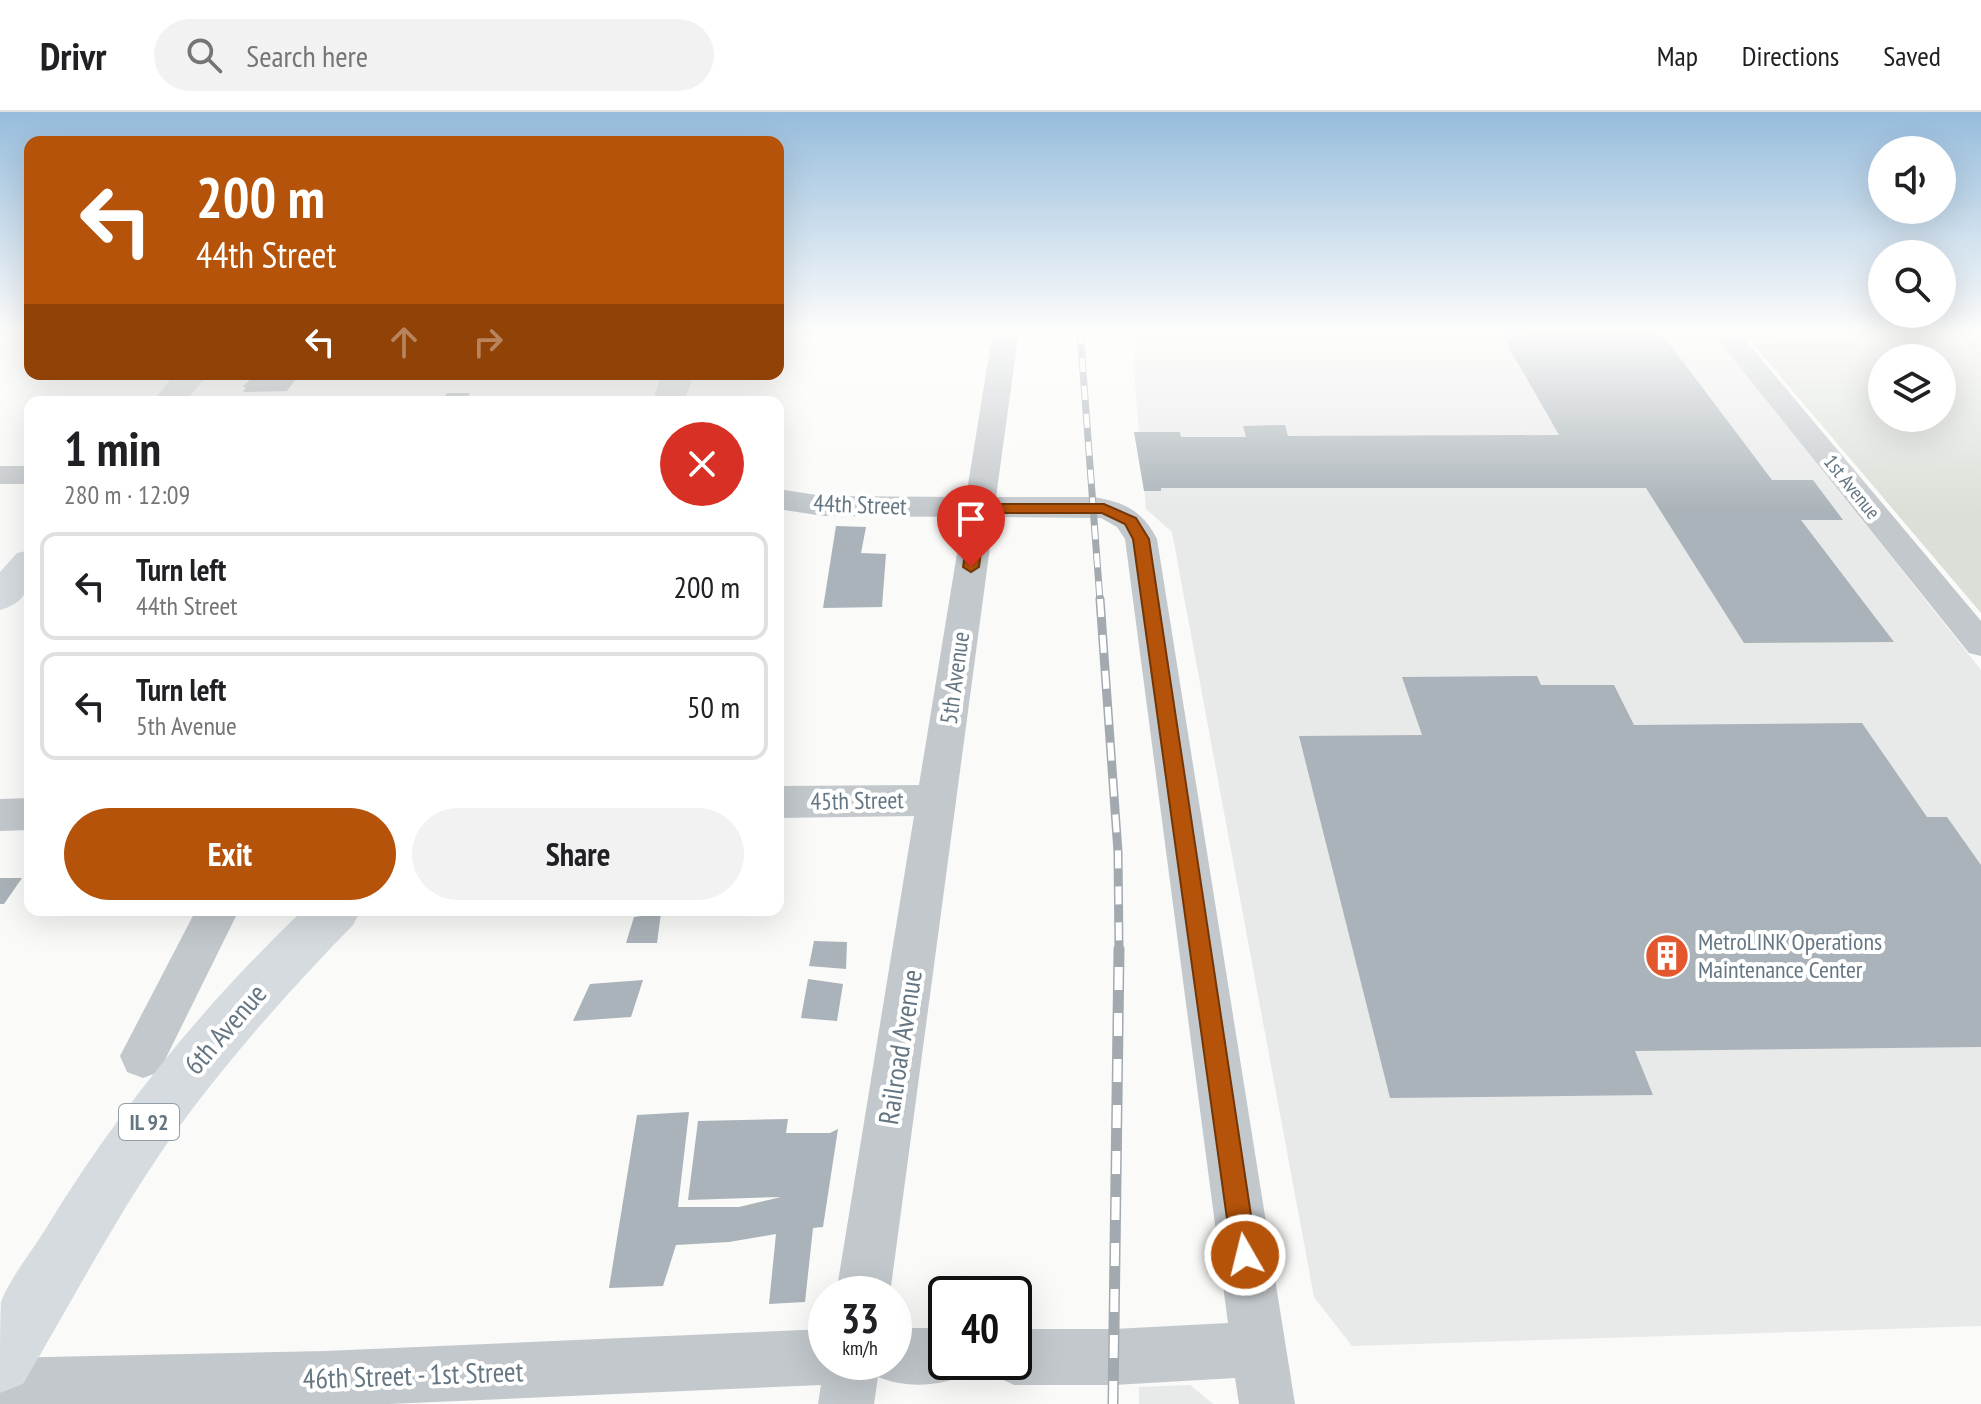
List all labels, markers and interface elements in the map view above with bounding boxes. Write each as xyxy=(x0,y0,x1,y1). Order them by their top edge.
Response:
search box xyxy=(154,19,714,91)
text: Drivr xyxy=(40,31,106,80)
icon: search xyxy=(182,33,226,77)
text: Search here xyxy=(246,36,368,75)
text: Map xyxy=(1657,37,1698,74)
text: Directions xyxy=(1742,37,1839,74)
text: Saved xyxy=(1883,37,1941,74)
map controls xyxy=(1868,136,1956,432)
button: sound xyxy=(1868,136,1956,224)
text: 200 m xyxy=(196,161,325,233)
icon: left xyxy=(64,168,168,272)
text: 44th Street xyxy=(196,231,336,278)
button: search xyxy=(1868,240,1956,328)
icon: left xyxy=(298,320,342,364)
icon: ahead xyxy=(382,320,426,364)
icon: right xyxy=(466,320,510,364)
button: layers xyxy=(1868,344,1956,432)
text: 1 min xyxy=(64,417,161,479)
button: close xyxy=(660,422,744,506)
street label: 1st Avenue xyxy=(1818,449,1886,525)
text: 280 m · 12:09 xyxy=(64,478,190,511)
pin xyxy=(937,485,1005,567)
street label: 44th Street xyxy=(813,487,908,522)
icon: arrive xyxy=(949,497,993,541)
text: Turn left xyxy=(136,550,226,589)
icon: left xyxy=(68,564,112,608)
text: 200 m xyxy=(674,567,740,606)
text: 44th Street xyxy=(136,589,237,622)
street label: 5th Avenue xyxy=(933,630,976,726)
text: Turn left xyxy=(136,670,226,709)
icon: left xyxy=(68,684,112,728)
text: 50 m xyxy=(687,687,740,726)
text: 5th Avenue xyxy=(136,709,237,742)
street label: 45th Street xyxy=(810,784,904,817)
button: Exit xyxy=(64,808,396,900)
button: Share xyxy=(412,808,744,900)
place label: MetroLINK Operations Maintenance Center xyxy=(1698,926,1882,985)
building icon: MetroLINK Operations Maintenance Center xyxy=(1643,932,1691,980)
street label: Railroad Avenue xyxy=(869,967,930,1127)
street label: 6th Avenue xyxy=(175,976,274,1082)
road number: IL 92 xyxy=(119,1104,179,1140)
position arrow xyxy=(1203,1213,1287,1297)
speed limit sign: 40 xyxy=(928,1276,1032,1380)
text: 33 xyxy=(841,1292,879,1344)
text: km/h xyxy=(842,1335,878,1361)
street label: 46th Street - 1st Street xyxy=(302,1352,524,1397)

